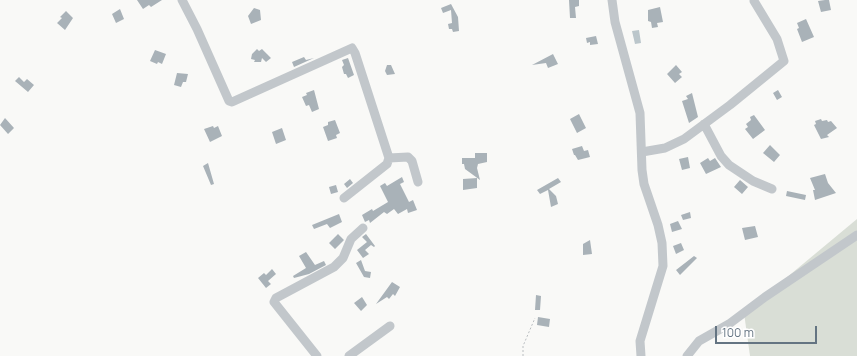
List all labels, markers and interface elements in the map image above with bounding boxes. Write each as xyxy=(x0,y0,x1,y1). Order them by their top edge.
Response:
scale bar xyxy=(717,318,819,344)
text: 100 m xyxy=(722,324,754,341)

